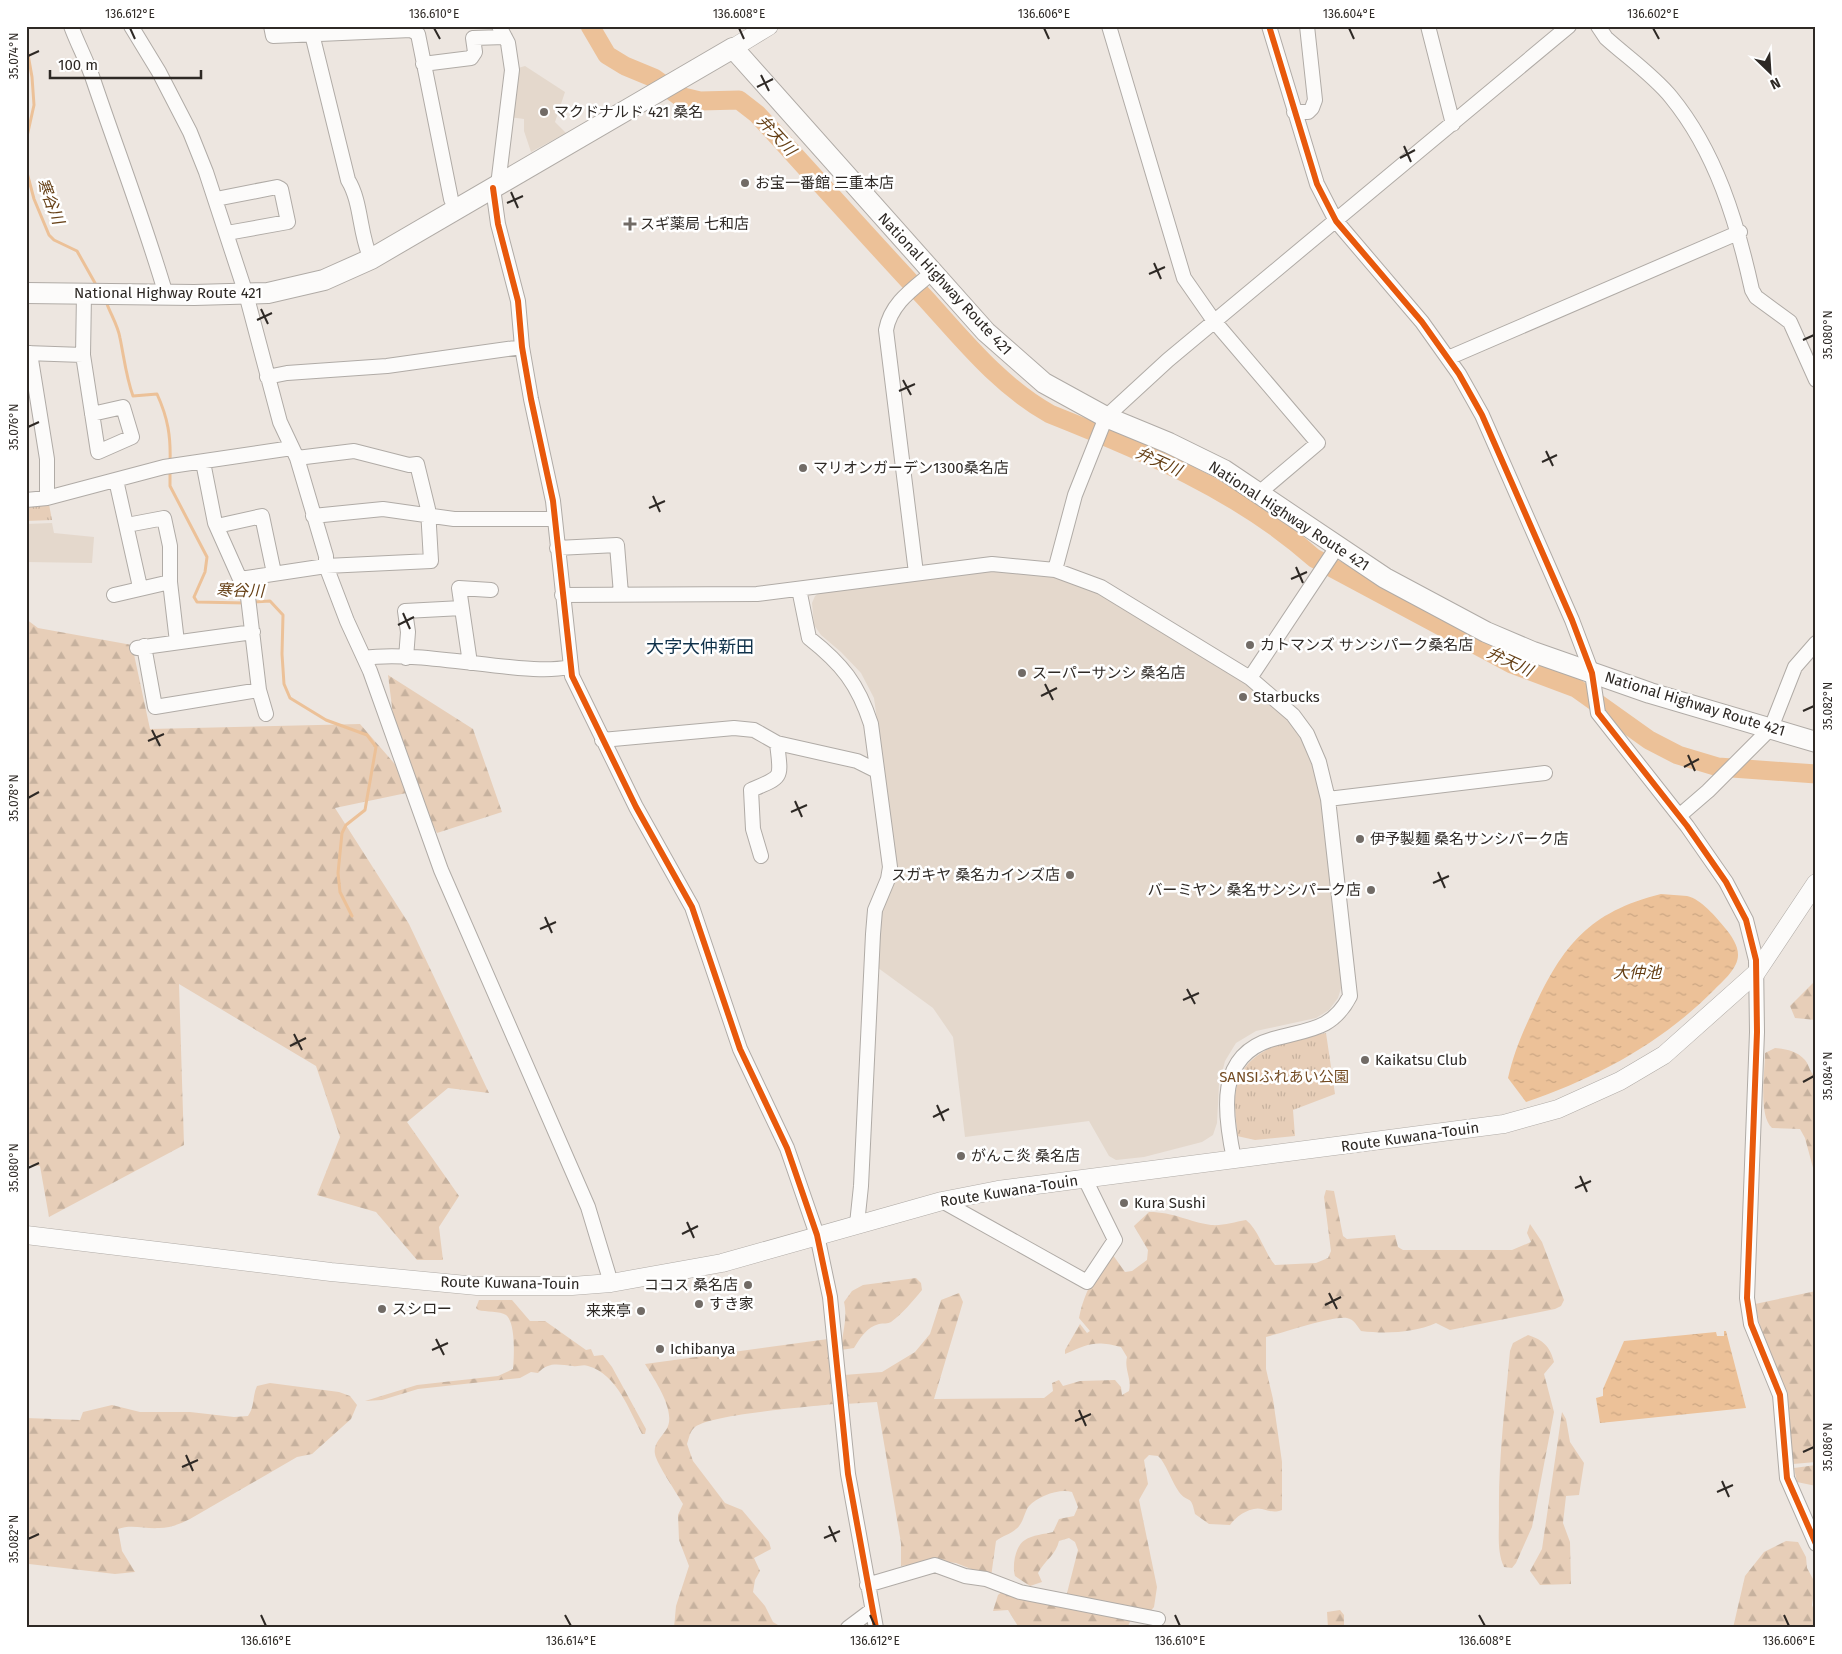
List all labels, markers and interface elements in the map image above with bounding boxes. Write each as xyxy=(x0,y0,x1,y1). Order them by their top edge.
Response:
text: 136.612°E xyxy=(105,7,155,21)
text: 136.610°E xyxy=(409,7,459,21)
text: 136.608°E xyxy=(713,7,765,21)
text: 136.606°E xyxy=(1018,7,1070,21)
text: 136.604°E xyxy=(1323,7,1375,21)
text: 136.602°E xyxy=(1627,7,1679,21)
text: 35.074°N xyxy=(7,33,21,79)
scale bar xyxy=(50,48,201,80)
north arrow xyxy=(1744,48,1794,98)
text: 100 m xyxy=(58,56,98,74)
text: N xyxy=(1767,74,1783,93)
place label: マクドナルド 421 桑名 xyxy=(554,103,703,121)
marker: マクドナルド 421 桑名 xyxy=(538,106,550,118)
water label: 弁天川 xyxy=(753,111,801,161)
place label: お宝一番館 三重本店 xyxy=(755,174,894,192)
water label: 寒谷川 xyxy=(33,175,69,229)
marker: お宝一番館 三重本店 xyxy=(739,177,751,189)
street label: National Highway Route 421 xyxy=(874,209,1016,359)
place label: スギ薬局 七和店 xyxy=(640,215,749,233)
marker: スギ薬局 七和店 xyxy=(624,218,636,230)
street label: National Highway Route 421 xyxy=(74,284,262,302)
text: 35.080°N xyxy=(1821,310,1835,360)
text: 35.076°N xyxy=(7,404,21,451)
water label: 弁天川 xyxy=(1133,443,1186,481)
street label: National Highway Route 421 xyxy=(1205,457,1373,575)
place label: マリオンガーデン1300桑名店 xyxy=(813,459,1009,477)
marker: マリオンガーデン1300桑名店 xyxy=(797,462,809,474)
water label: 寒谷川 xyxy=(216,581,266,600)
district label: 大字大仲新田 xyxy=(646,636,754,658)
place label: カトマンズ サンシパーク桑名店 xyxy=(1260,636,1473,654)
marker: カトマンズ サンシパーク桑名店 xyxy=(1244,639,1256,651)
water label: 弁天川 xyxy=(1484,643,1537,681)
place label: スーパーサンシ 桑名店 xyxy=(1032,664,1186,682)
marker: スーパーサンシ 桑名店 xyxy=(1016,667,1028,679)
street label: National Highway Route 421 xyxy=(1603,668,1787,740)
text: 35.082°N xyxy=(1821,682,1835,730)
place label: Starbucks xyxy=(1253,688,1320,706)
marker: Starbucks xyxy=(1237,691,1249,703)
text: 35.078°N xyxy=(7,774,21,822)
place label: 伊予製麺 桑名サンシパーク店 xyxy=(1370,830,1569,848)
marker: 伊予製麺 桑名サンシパーク店 xyxy=(1354,833,1366,845)
place label: スガキヤ 桑名カインズ店 xyxy=(891,866,1060,884)
marker: スガキヤ 桑名カインズ店 xyxy=(1064,869,1076,881)
place label: バーミヤン 桑名サンシパーク店 xyxy=(1147,881,1361,899)
marker: バーミヤン 桑名サンシパーク店 xyxy=(1365,884,1377,896)
water label: 大仲池 xyxy=(1613,963,1663,982)
place label: Kaikatsu Club xyxy=(1375,1051,1467,1069)
text: 35.084°N xyxy=(1821,1052,1835,1100)
marker: Kaikatsu Club xyxy=(1359,1054,1371,1066)
park label: SANSIふれあい公園 xyxy=(1219,1068,1349,1086)
street label: Route Kuwana-Touin xyxy=(1340,1118,1480,1156)
text: 35.080°N xyxy=(7,1143,21,1193)
place label: がんこ炎 桑名店 xyxy=(971,1147,1080,1165)
marker: がんこ炎 桑名店 xyxy=(955,1150,967,1162)
street label: Route Kuwana-Touin xyxy=(939,1171,1079,1211)
place label: Kura Sushi xyxy=(1134,1194,1206,1212)
marker: Kura Sushi xyxy=(1118,1197,1130,1209)
street label: Route Kuwana-Touin xyxy=(440,1273,580,1293)
place label: ココス 桑名店 xyxy=(644,1276,738,1294)
marker: ココス 桑名店 xyxy=(742,1279,754,1291)
place label: すき家 xyxy=(709,1295,754,1313)
marker: すき家 xyxy=(693,1298,705,1310)
place label: スシロー xyxy=(392,1300,452,1318)
place label: 来来亭 xyxy=(586,1302,631,1320)
marker: スシロー xyxy=(376,1303,388,1315)
marker: 来来亭 xyxy=(635,1305,647,1317)
place label: Ichibanya xyxy=(670,1340,736,1358)
marker: Ichibanya xyxy=(654,1343,666,1355)
text: 35.086°N xyxy=(1821,1423,1835,1471)
text: 35.082°N xyxy=(7,1515,21,1563)
text: 136.616°E xyxy=(241,1634,291,1648)
text: 136.614°E xyxy=(546,1634,596,1648)
text: 136.612°E xyxy=(850,1634,900,1648)
text: 136.610°E xyxy=(1155,1634,1205,1648)
text: 136.608°E xyxy=(1459,1634,1511,1648)
text: 136.606°E xyxy=(1763,1634,1815,1648)

